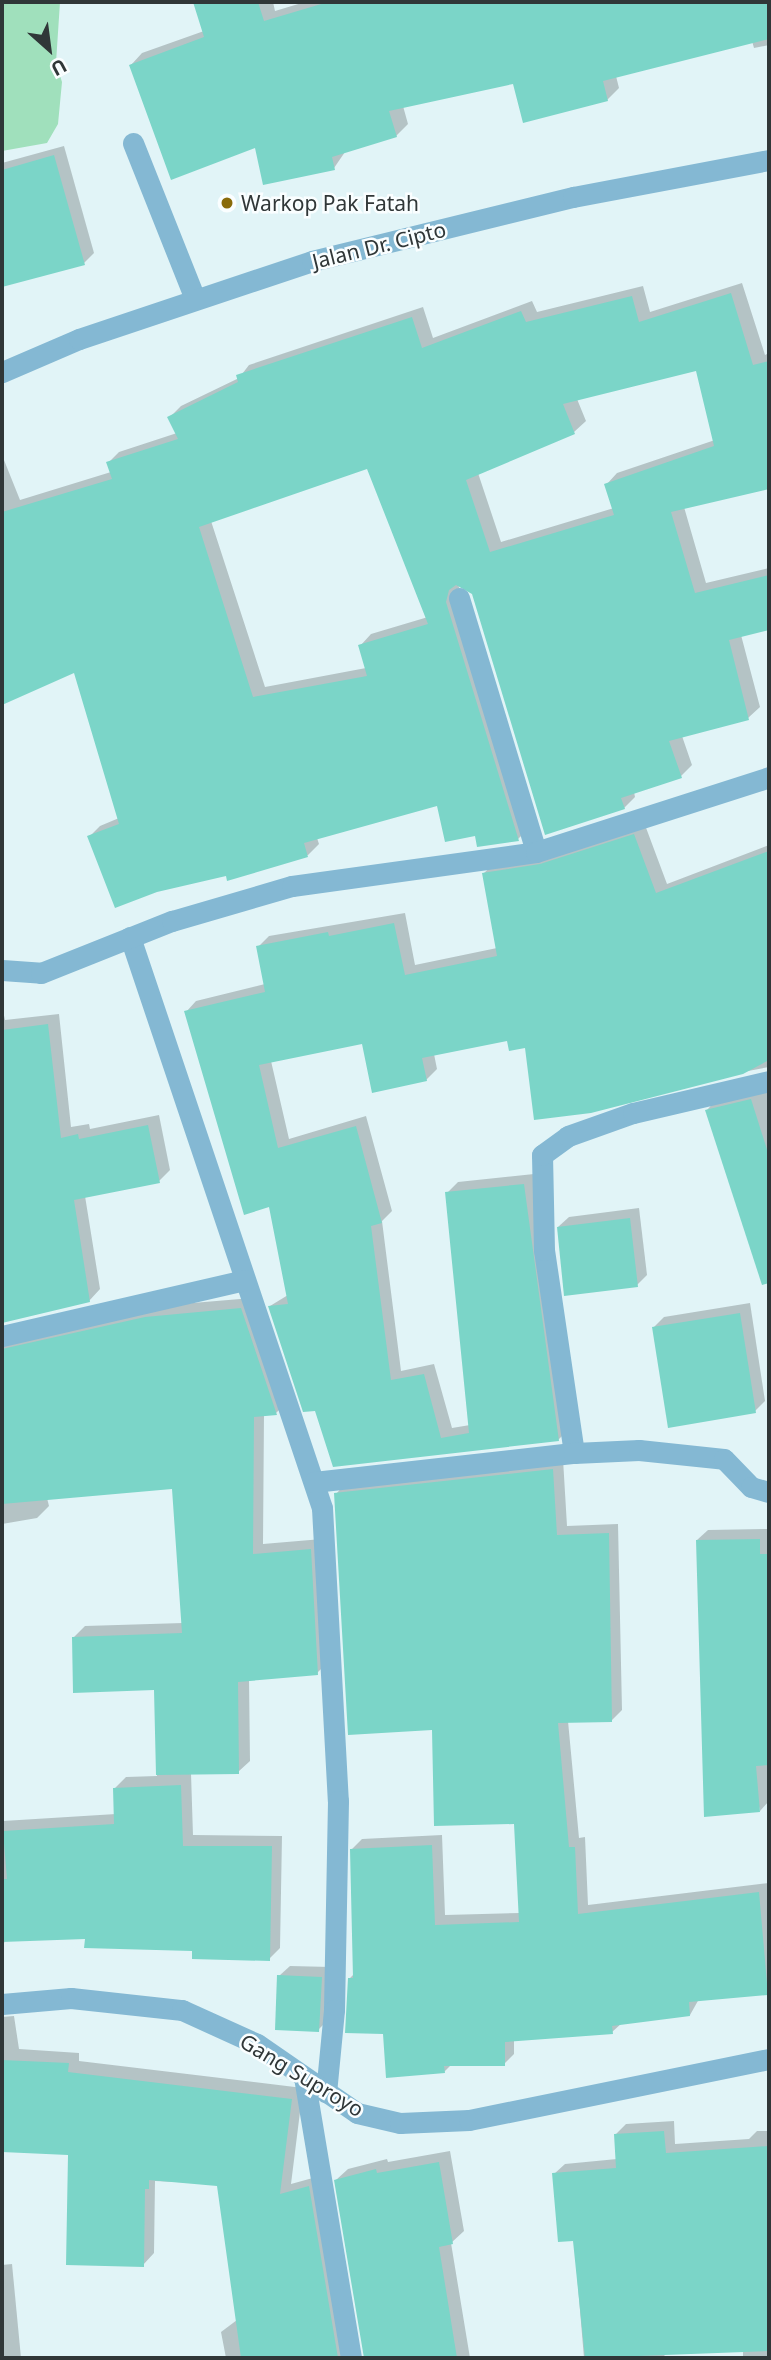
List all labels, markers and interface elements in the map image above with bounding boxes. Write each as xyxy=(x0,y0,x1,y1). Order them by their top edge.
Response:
north arrow xyxy=(14,14,84,84)
text: U xyxy=(46,53,71,82)
place label: Warkop Pak Fatah xyxy=(241,190,419,216)
marker: Warkop Pak Fatah xyxy=(219,195,235,211)
street label: Jalan Dr. Cipto xyxy=(310,216,448,274)
street label: Gang Suproyo xyxy=(236,2028,368,2122)

